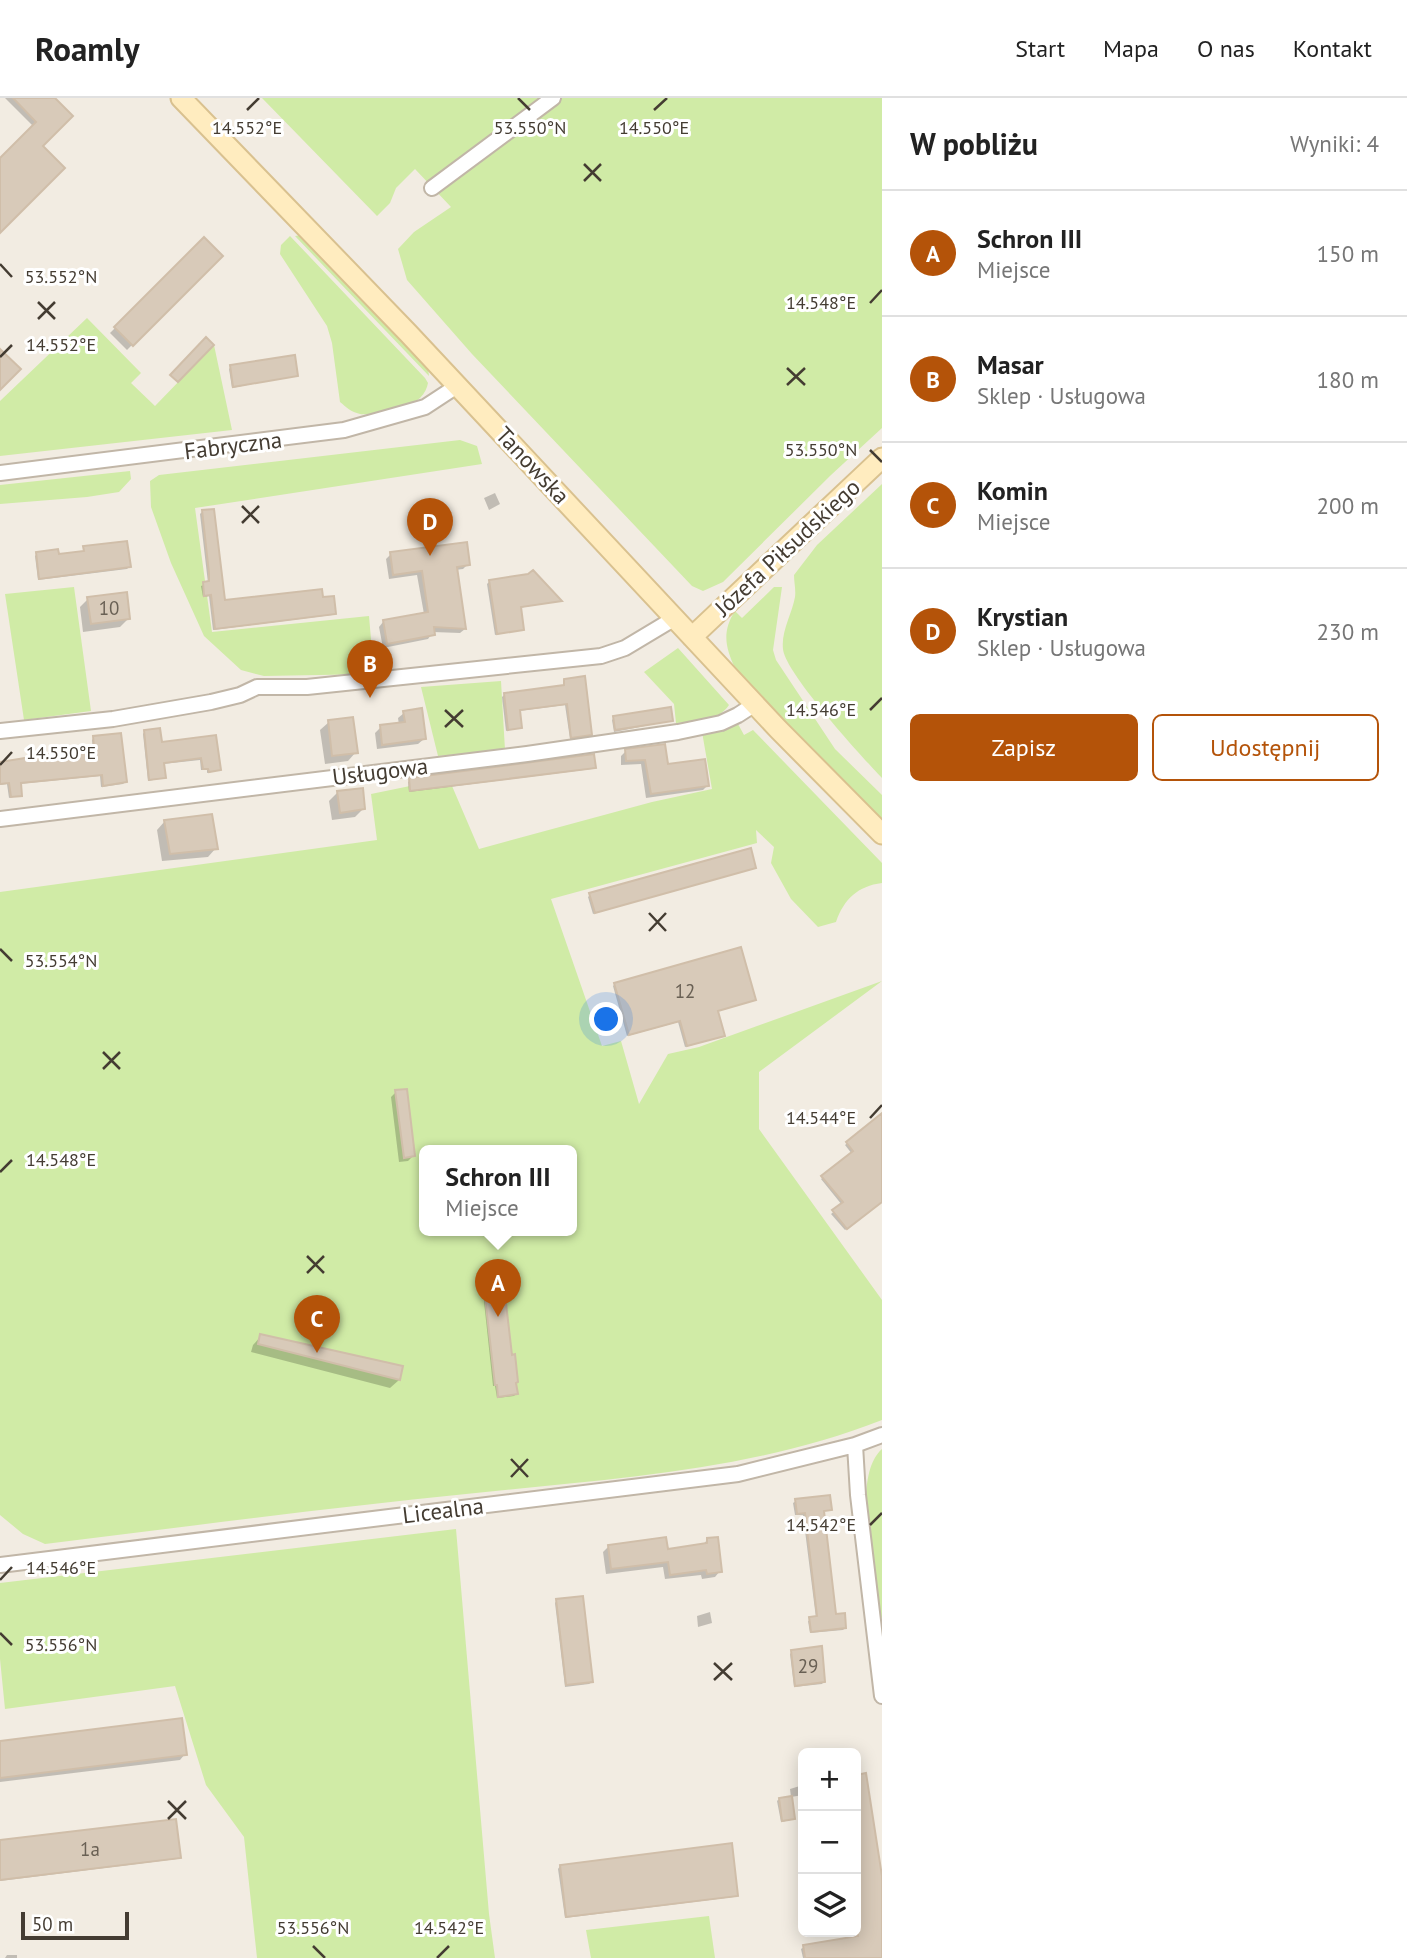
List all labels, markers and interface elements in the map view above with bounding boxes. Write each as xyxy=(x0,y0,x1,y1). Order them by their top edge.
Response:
text: Roamly xyxy=(35,27,139,70)
text: Start xyxy=(1015,33,1065,64)
text: Mapa xyxy=(1103,33,1159,64)
text: O nas xyxy=(1197,33,1255,64)
text: Kontakt xyxy=(1293,33,1372,64)
text: 14.552°E xyxy=(212,116,282,139)
text: 53.550°N xyxy=(494,116,566,139)
text: 14.550°E xyxy=(619,116,689,139)
text: W pobliżu xyxy=(910,124,1038,163)
text: Wyniki: 4 xyxy=(1290,129,1379,158)
text: Schron III xyxy=(977,222,1082,255)
text: A xyxy=(926,239,940,268)
text: 150 m xyxy=(1317,239,1379,268)
text: Miejsce xyxy=(977,255,1050,284)
text: 53.552°N xyxy=(25,265,97,288)
text: 14.548°E xyxy=(786,291,856,314)
text: 14.552°E xyxy=(26,333,96,356)
text: Masar xyxy=(977,348,1044,381)
text: B xyxy=(926,365,940,394)
text: 180 m xyxy=(1317,365,1379,394)
text: Sklep · Usługowa xyxy=(977,381,1146,410)
street label: Tanowska xyxy=(490,420,576,510)
street label: Fabryczna xyxy=(182,425,284,465)
text: 53.550°N xyxy=(785,438,857,461)
street label: Józefa Piłsudskiego xyxy=(708,472,866,623)
text: Komin xyxy=(977,474,1048,507)
text: C xyxy=(927,491,939,520)
text: 200 m xyxy=(1317,491,1379,520)
pin: D xyxy=(407,498,453,556)
text: Miejsce xyxy=(977,507,1050,536)
house number: 10 xyxy=(99,596,119,620)
text: Krystian xyxy=(977,600,1068,633)
text: D xyxy=(926,617,940,646)
text: 230 m xyxy=(1317,617,1379,646)
text: Sklep · Usługowa xyxy=(977,633,1146,662)
pin: B xyxy=(347,640,393,698)
text: 14.546°E xyxy=(786,698,856,721)
button: Zapisz xyxy=(910,714,1138,781)
button: Udostępnij xyxy=(1152,714,1379,781)
text: 14.550°E xyxy=(26,741,96,764)
street label: Usługowa xyxy=(330,751,430,791)
text: 53.554°N xyxy=(25,949,97,972)
house number: 12 xyxy=(675,979,695,1003)
your location xyxy=(589,1002,623,1036)
text: 14.544°E xyxy=(786,1106,856,1129)
popup xyxy=(419,1145,577,1236)
text: 14.548°E xyxy=(26,1148,96,1171)
text: Schron III xyxy=(445,1160,551,1193)
text: Miejsce xyxy=(445,1193,519,1222)
pin: A xyxy=(475,1259,521,1317)
pin: C xyxy=(294,1295,340,1353)
street label: Licealna xyxy=(401,1491,485,1529)
text: 14.542°E xyxy=(786,1513,856,1536)
text: 14.546°E xyxy=(26,1556,96,1579)
text: 53.556°N xyxy=(25,1633,97,1656)
house number: 29 xyxy=(798,1654,818,1678)
map controls xyxy=(798,1748,861,1937)
button: + xyxy=(798,1748,861,1811)
button: − xyxy=(798,1811,861,1874)
house number: 1a xyxy=(80,1837,100,1861)
button: layers xyxy=(798,1874,861,1937)
scale bar xyxy=(21,1909,130,1941)
text: 50 m xyxy=(32,1912,73,1936)
text: 53.556°N xyxy=(277,1916,349,1939)
text: 14.542°E xyxy=(414,1916,484,1939)

